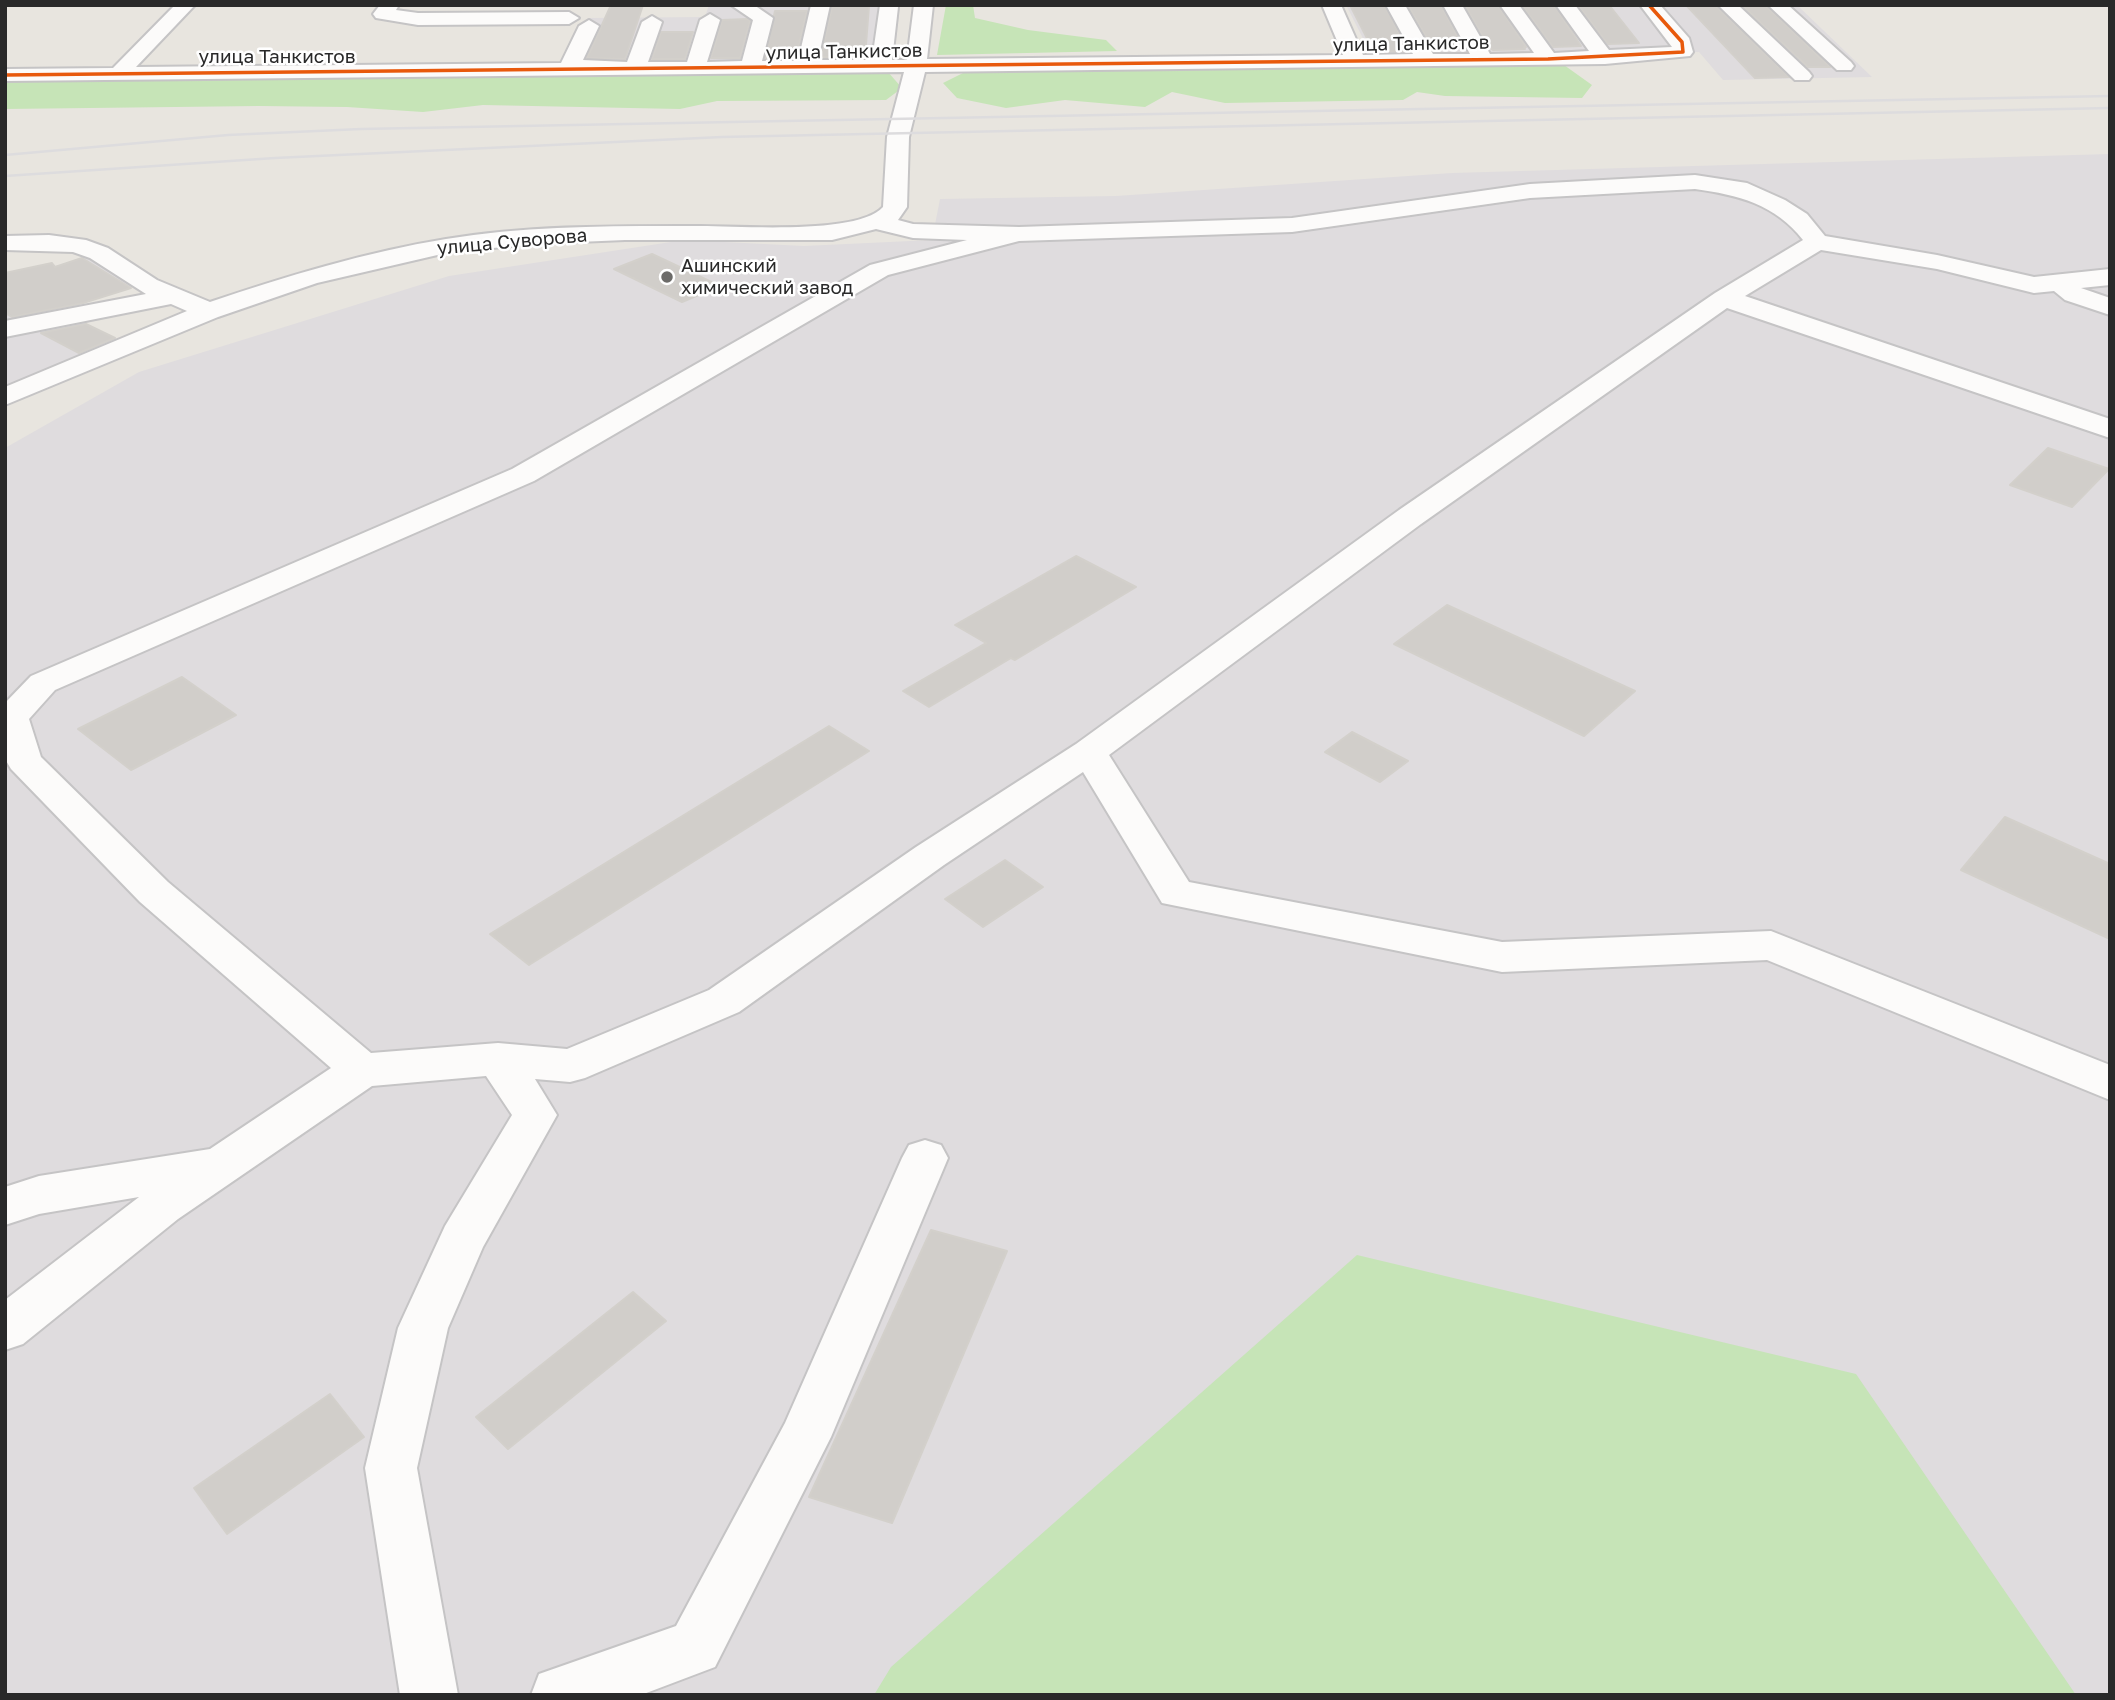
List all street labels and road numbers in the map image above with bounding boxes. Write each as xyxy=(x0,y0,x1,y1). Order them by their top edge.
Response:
street label: улица Танкистов xyxy=(1332,31,1490,57)
street label: улица Танкистов xyxy=(765,39,923,65)
street label: улица Танкистов xyxy=(199,46,355,68)
street label: улица Суворова xyxy=(436,224,588,260)

